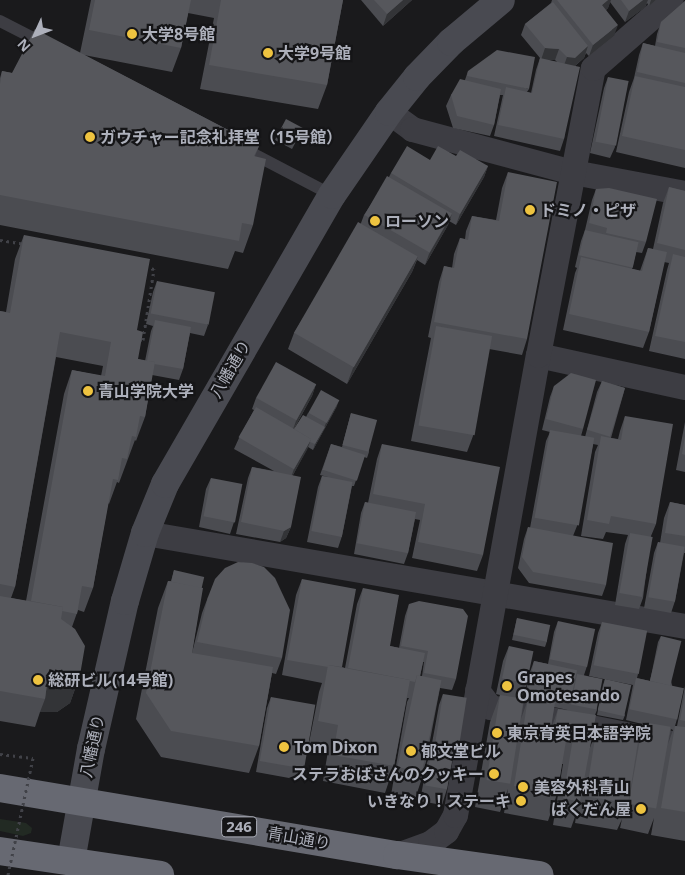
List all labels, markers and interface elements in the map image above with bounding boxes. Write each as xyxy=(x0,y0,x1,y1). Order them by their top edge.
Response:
north arrow xyxy=(10,10,60,60)
place label: 大学8号館 xyxy=(142,24,215,44)
marker: 大学8号館 xyxy=(126,28,138,40)
text: N xyxy=(13,35,35,56)
place label: 大学9号館 xyxy=(278,43,351,63)
marker: 大学9号館 xyxy=(262,47,274,59)
place label: ガウチャー記念礼拝堂（15号館） xyxy=(100,127,342,147)
marker: ガウチャー記念礼拝堂（15号館） xyxy=(84,131,96,143)
place label: ドミノ・ピザ xyxy=(540,200,636,220)
marker: ドミノ・ピザ xyxy=(524,204,536,216)
place label: ローソン xyxy=(385,211,449,231)
marker: ローソン xyxy=(369,215,381,227)
street label: 八幡通り xyxy=(206,336,254,402)
place label: 青山学院大学 xyxy=(98,381,194,401)
marker: 青山学院大学 xyxy=(82,385,94,397)
place label: Grapes Omotesando xyxy=(517,667,620,705)
place label: 総研ビル(14号館) xyxy=(48,670,173,690)
marker: 総研ビル(14号館) xyxy=(32,674,44,686)
marker: Grapes Omotesando xyxy=(501,680,513,692)
street label: 八幡通り xyxy=(76,713,108,779)
place label: 東京育英日本語学院 xyxy=(507,723,651,743)
marker: 東京育英日本語学院 xyxy=(491,727,503,739)
place label: Tom Dixon xyxy=(294,737,378,757)
marker: Tom Dixon xyxy=(278,741,290,753)
place label: 郁文堂ビル xyxy=(421,741,501,761)
marker: 郁文堂ビル xyxy=(405,745,417,757)
place label: ステラおばさんのクッキー xyxy=(292,764,484,784)
marker: ステラおばさんのクッキー xyxy=(488,768,500,780)
place label: 美容外科青山 xyxy=(534,777,630,797)
marker: 美容外科青山 xyxy=(516,780,530,794)
place label: いきなり！ステーキ xyxy=(367,791,511,811)
marker: いきなり！ステーキ xyxy=(515,795,527,807)
place label: ばくだん屋 xyxy=(551,799,631,819)
marker: ばくだん屋 xyxy=(635,803,647,815)
road number: 246 xyxy=(220,814,258,840)
street label: 青山通り xyxy=(266,823,332,853)

